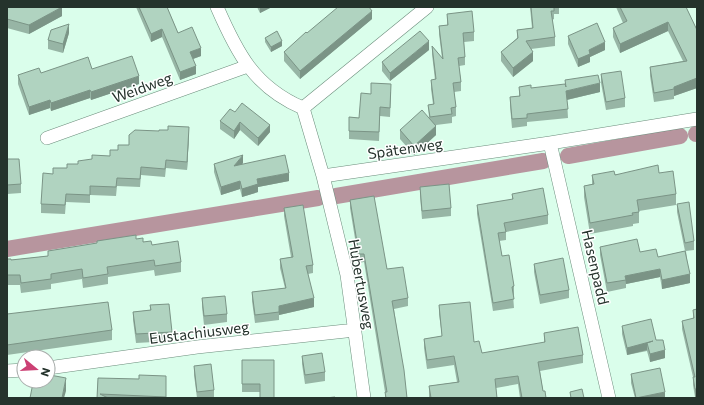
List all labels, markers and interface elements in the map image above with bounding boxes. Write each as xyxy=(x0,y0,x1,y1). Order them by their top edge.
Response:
street label: Weidweg xyxy=(110,68,174,106)
street label: Spätenweg xyxy=(366,134,444,162)
street label: Hasenpadd xyxy=(579,228,613,306)
street label: Hubertusweg xyxy=(345,237,379,331)
street label: Eustachiusweg xyxy=(148,317,250,347)
north arrow xyxy=(16,349,56,389)
text: N xyxy=(39,366,53,378)

